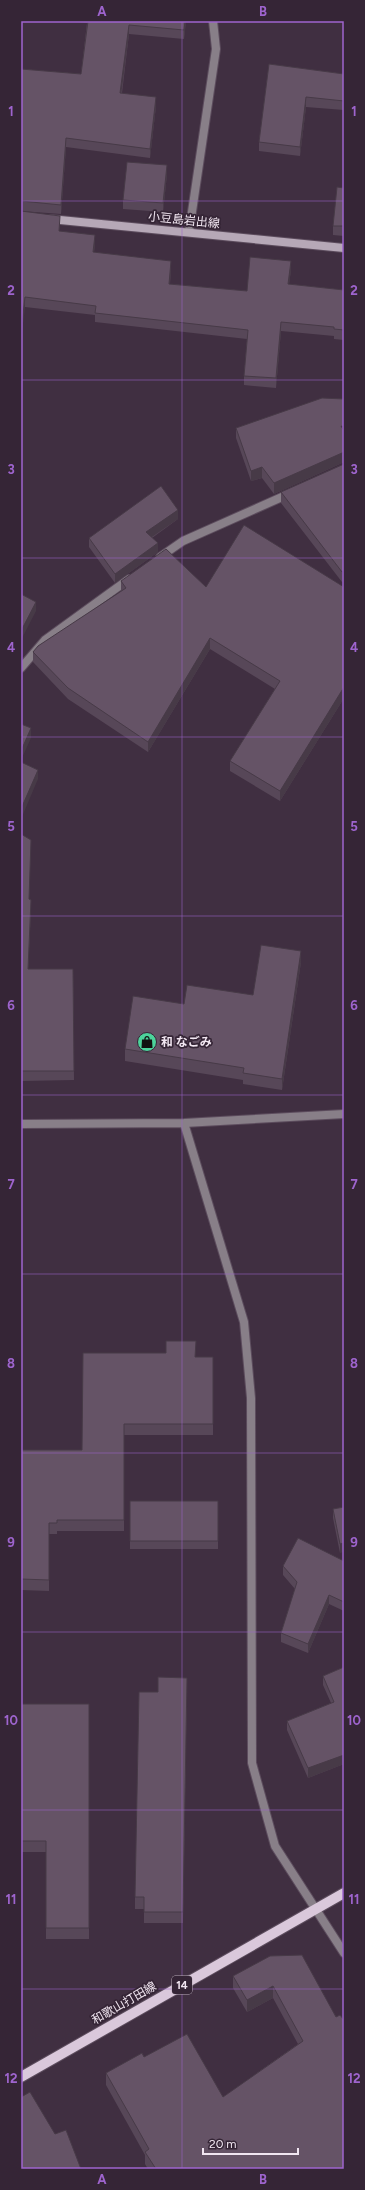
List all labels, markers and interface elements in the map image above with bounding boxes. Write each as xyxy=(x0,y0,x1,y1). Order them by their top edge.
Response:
text: A xyxy=(97,4,107,19)
text: B xyxy=(259,4,267,19)
text: 1 xyxy=(8,104,14,119)
text: 1 xyxy=(351,104,357,119)
street label: 小豆島岩出線 xyxy=(147,209,221,231)
text: 2 xyxy=(7,283,15,298)
text: 2 xyxy=(350,283,358,298)
text: 3 xyxy=(7,462,15,477)
text: 3 xyxy=(350,462,358,477)
text: 4 xyxy=(7,640,15,655)
text: 4 xyxy=(350,640,358,655)
text: 5 xyxy=(7,819,15,834)
text: 5 xyxy=(350,819,358,834)
text: 6 xyxy=(7,998,15,1013)
text: 6 xyxy=(350,998,358,1013)
shop icon: 和 なごみ xyxy=(136,1031,158,1053)
place label: 和 なごみ xyxy=(161,1035,212,1049)
text: 7 xyxy=(7,1177,15,1192)
text: 7 xyxy=(350,1177,358,1192)
text: 8 xyxy=(7,1356,15,1371)
text: 8 xyxy=(350,1356,358,1371)
text: 9 xyxy=(7,1535,15,1550)
text: 9 xyxy=(350,1535,358,1550)
text: 10 xyxy=(4,1713,18,1728)
text: 10 xyxy=(347,1713,361,1728)
text: 11 xyxy=(6,1892,16,1907)
text: 11 xyxy=(349,1892,359,1907)
road number: 14 xyxy=(172,1976,192,1994)
street label: 和歌山打田線 xyxy=(89,1979,159,2027)
text: 12 xyxy=(4,2071,18,2086)
text: 12 xyxy=(347,2071,361,2086)
scale bar xyxy=(203,2130,298,2156)
text: 20 m xyxy=(209,2137,237,2151)
text: A xyxy=(97,2172,107,2187)
text: B xyxy=(259,2172,267,2187)

